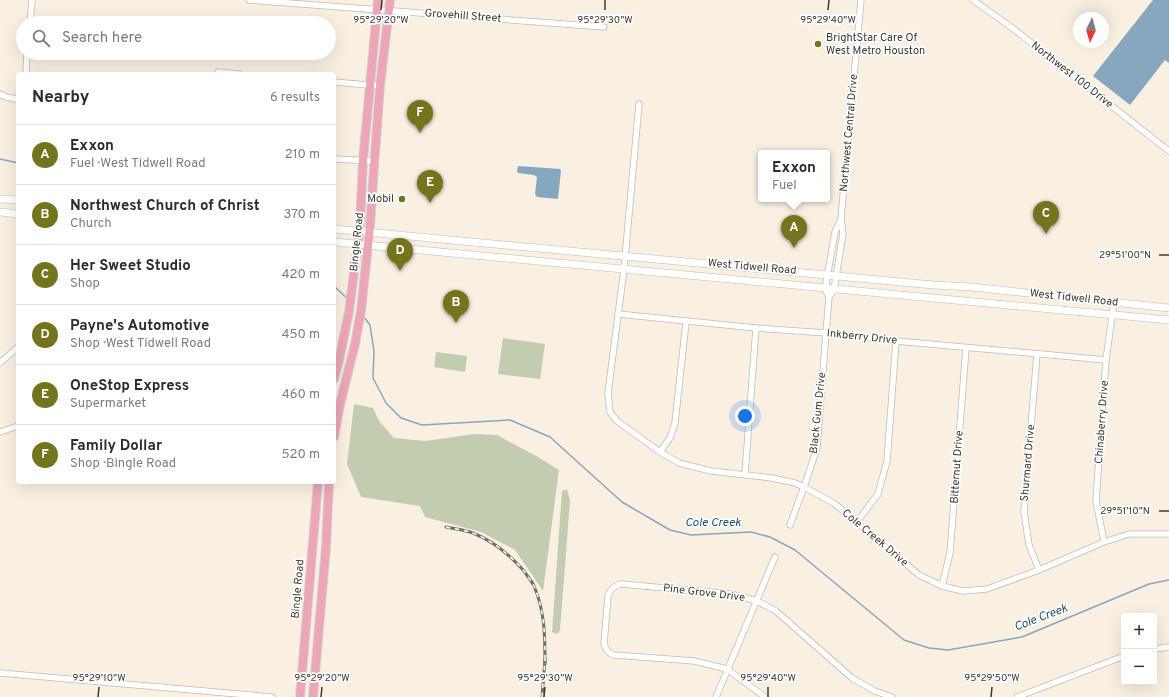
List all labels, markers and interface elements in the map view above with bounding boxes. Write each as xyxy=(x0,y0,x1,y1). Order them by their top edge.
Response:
street label: Grovehill Street xyxy=(424,6,502,26)
north arrow xyxy=(1073,12,1109,48)
text: 95°29'20"W xyxy=(353,14,409,27)
text: 95°29'30"W xyxy=(577,14,633,27)
text: 95°29'40"W xyxy=(800,14,856,27)
search box xyxy=(16,16,336,60)
icon: search xyxy=(30,27,52,49)
text: Search here xyxy=(62,29,142,48)
place label: BrightStar Care Of West Metro Houston xyxy=(826,31,925,58)
marker: BrightStar Care Of West Metro Houston xyxy=(813,39,823,49)
street label: Northwest 100 Drive xyxy=(1028,39,1116,112)
street label: Northwest Central Drive xyxy=(837,74,861,192)
text: Nearby xyxy=(32,87,89,109)
text: 6 results xyxy=(270,90,320,106)
pin: F xyxy=(407,100,433,133)
text: Exxon xyxy=(70,137,114,156)
text: A xyxy=(40,147,50,163)
text: 210 m xyxy=(285,147,320,163)
popup xyxy=(758,150,830,202)
text: Fuel · West Tidwell Road xyxy=(70,156,206,172)
text: Exxon xyxy=(772,159,816,178)
pin: E xyxy=(417,170,443,203)
text: Fuel xyxy=(772,178,797,194)
place label: Mobil xyxy=(367,192,394,206)
marker: Mobil xyxy=(397,194,407,204)
text: Northwest Church of Christ xyxy=(70,197,260,216)
pin: C xyxy=(1033,201,1059,234)
text: B xyxy=(41,207,49,223)
text: 370 m xyxy=(283,207,320,223)
street label: Bingle Road xyxy=(347,212,367,272)
pin: A xyxy=(781,215,807,248)
text: Church xyxy=(70,216,112,232)
pin: D xyxy=(387,238,413,271)
text: 29°51'00"N xyxy=(1099,249,1151,262)
street label: West Tidwell Road xyxy=(707,256,797,278)
text: Her Sweet Studio xyxy=(70,257,191,276)
text: C xyxy=(41,267,49,283)
text: 420 m xyxy=(282,267,320,283)
text: Shop xyxy=(70,276,100,292)
street label: West Tidwell Road xyxy=(1029,286,1119,310)
pin: B xyxy=(443,290,469,323)
text: Payne's Automotive xyxy=(70,317,209,336)
street label: Inkberry Drive xyxy=(826,326,898,348)
text: D xyxy=(40,327,50,343)
text: 450 m xyxy=(281,327,320,343)
text: Shop · West Tidwell Road xyxy=(70,336,211,352)
street label: Black Gum Drive xyxy=(807,372,829,454)
text: OneStop Express xyxy=(70,377,189,396)
street label: Chinaberry Drive xyxy=(1092,380,1112,464)
text: E xyxy=(41,387,49,403)
text: 460 m xyxy=(282,387,320,403)
text: Supermarket xyxy=(70,396,146,412)
your location xyxy=(735,406,755,426)
street label: Shurmard Drive xyxy=(1018,424,1038,502)
street label: Bitternut Drive xyxy=(947,430,967,504)
text: Family Dollar xyxy=(70,437,162,456)
text: F xyxy=(41,447,49,463)
text: 520 m xyxy=(282,447,320,463)
text: Shop · Bingle Road xyxy=(70,456,176,472)
text: 29°51'10"N xyxy=(1100,505,1150,518)
street label: Cole Creek Drive xyxy=(839,506,911,570)
water label: Cole Creek xyxy=(685,515,742,531)
street label: Bingle Road xyxy=(288,559,308,619)
street label: Pine Grove Drive xyxy=(662,581,746,605)
water label: Cole Creek xyxy=(1012,600,1071,635)
map controls xyxy=(1121,613,1157,685)
button: + xyxy=(1121,613,1157,649)
button: − xyxy=(1121,649,1157,685)
text: 95°29'10"W xyxy=(72,672,126,685)
text: 95°29'20"W xyxy=(294,672,350,685)
text: 95°29'30"W xyxy=(517,672,573,685)
text: 95°29'40"W xyxy=(740,672,796,685)
text: 95°29'50"W xyxy=(964,672,1020,685)

